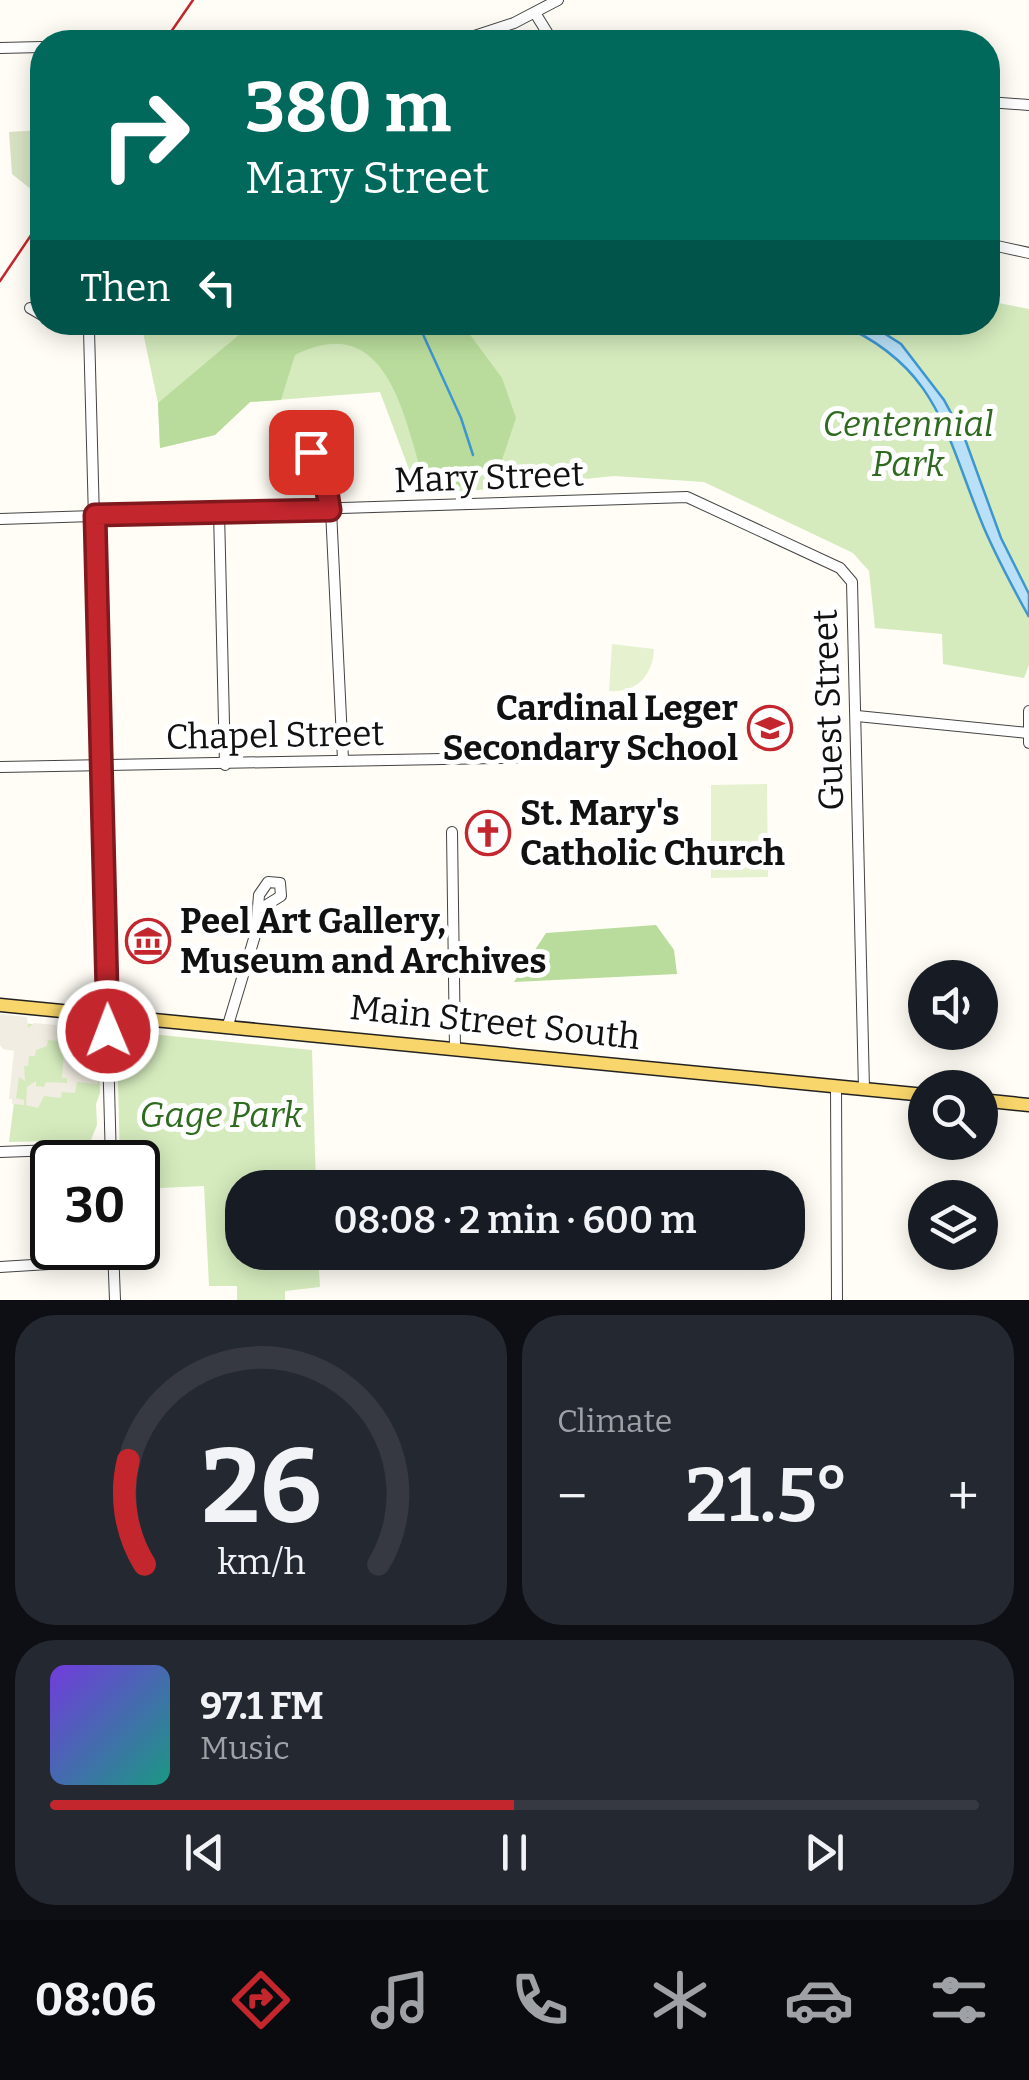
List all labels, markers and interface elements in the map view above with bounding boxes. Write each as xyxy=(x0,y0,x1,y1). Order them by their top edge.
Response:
text: 380 m xyxy=(245,66,451,150)
icon: right xyxy=(80,70,210,200)
text: Mary Street xyxy=(245,151,489,205)
icon: left xyxy=(190,260,245,315)
text: Then xyxy=(80,265,170,311)
park label: Centennial Park xyxy=(823,403,993,485)
pin xyxy=(269,410,354,495)
icon: arrive xyxy=(284,425,339,480)
street label: Mary Street xyxy=(393,453,585,501)
street label: Guest Street xyxy=(803,608,853,811)
place label: Cardinal Leger Secondary School xyxy=(442,687,738,769)
school or university icon: Cardinal Leger Secondary School xyxy=(747,705,793,751)
street label: Chapel Street xyxy=(165,712,385,758)
place label: St. Mary's Catholic Church xyxy=(520,792,785,874)
church icon: St. Mary's Catholic Church xyxy=(465,810,511,856)
place label: Peel Art Gallery, Museum and Archives xyxy=(180,900,547,982)
museum icon: Peel Art Gallery, Museum and Archives xyxy=(125,918,171,964)
map controls xyxy=(908,960,998,1270)
button: sound xyxy=(908,960,998,1050)
position arrow xyxy=(56,979,160,1083)
street label: Main Street South xyxy=(348,986,642,1058)
button: search xyxy=(908,1070,998,1160)
park label: Gage Park xyxy=(140,1094,303,1136)
speed limit sign: 30 xyxy=(30,1140,160,1270)
button: layers xyxy=(908,1180,998,1270)
text: 08:08 · 2 min · 600 m xyxy=(333,1197,697,1243)
text: Climate xyxy=(557,1402,672,1440)
text: 26 xyxy=(201,1425,321,1550)
text: 21.5° xyxy=(686,1451,849,1541)
text: − xyxy=(557,1464,587,1530)
text: + xyxy=(948,1464,979,1530)
text: km/h xyxy=(217,1541,305,1583)
text: 97.1 FM xyxy=(200,1683,324,1729)
text: Music xyxy=(200,1729,290,1767)
icon: previous xyxy=(177,1825,232,1880)
icon: pause xyxy=(487,1825,542,1880)
icon: next xyxy=(797,1825,852,1880)
icon: directions xyxy=(226,1965,296,2035)
icon: music xyxy=(365,1965,435,2035)
icon: phone xyxy=(505,1965,575,2035)
icon: climate xyxy=(645,1965,715,2035)
icon: car xyxy=(784,1965,854,2035)
icon: filters xyxy=(924,1965,994,2035)
text: 08:06 xyxy=(35,1973,156,2027)

